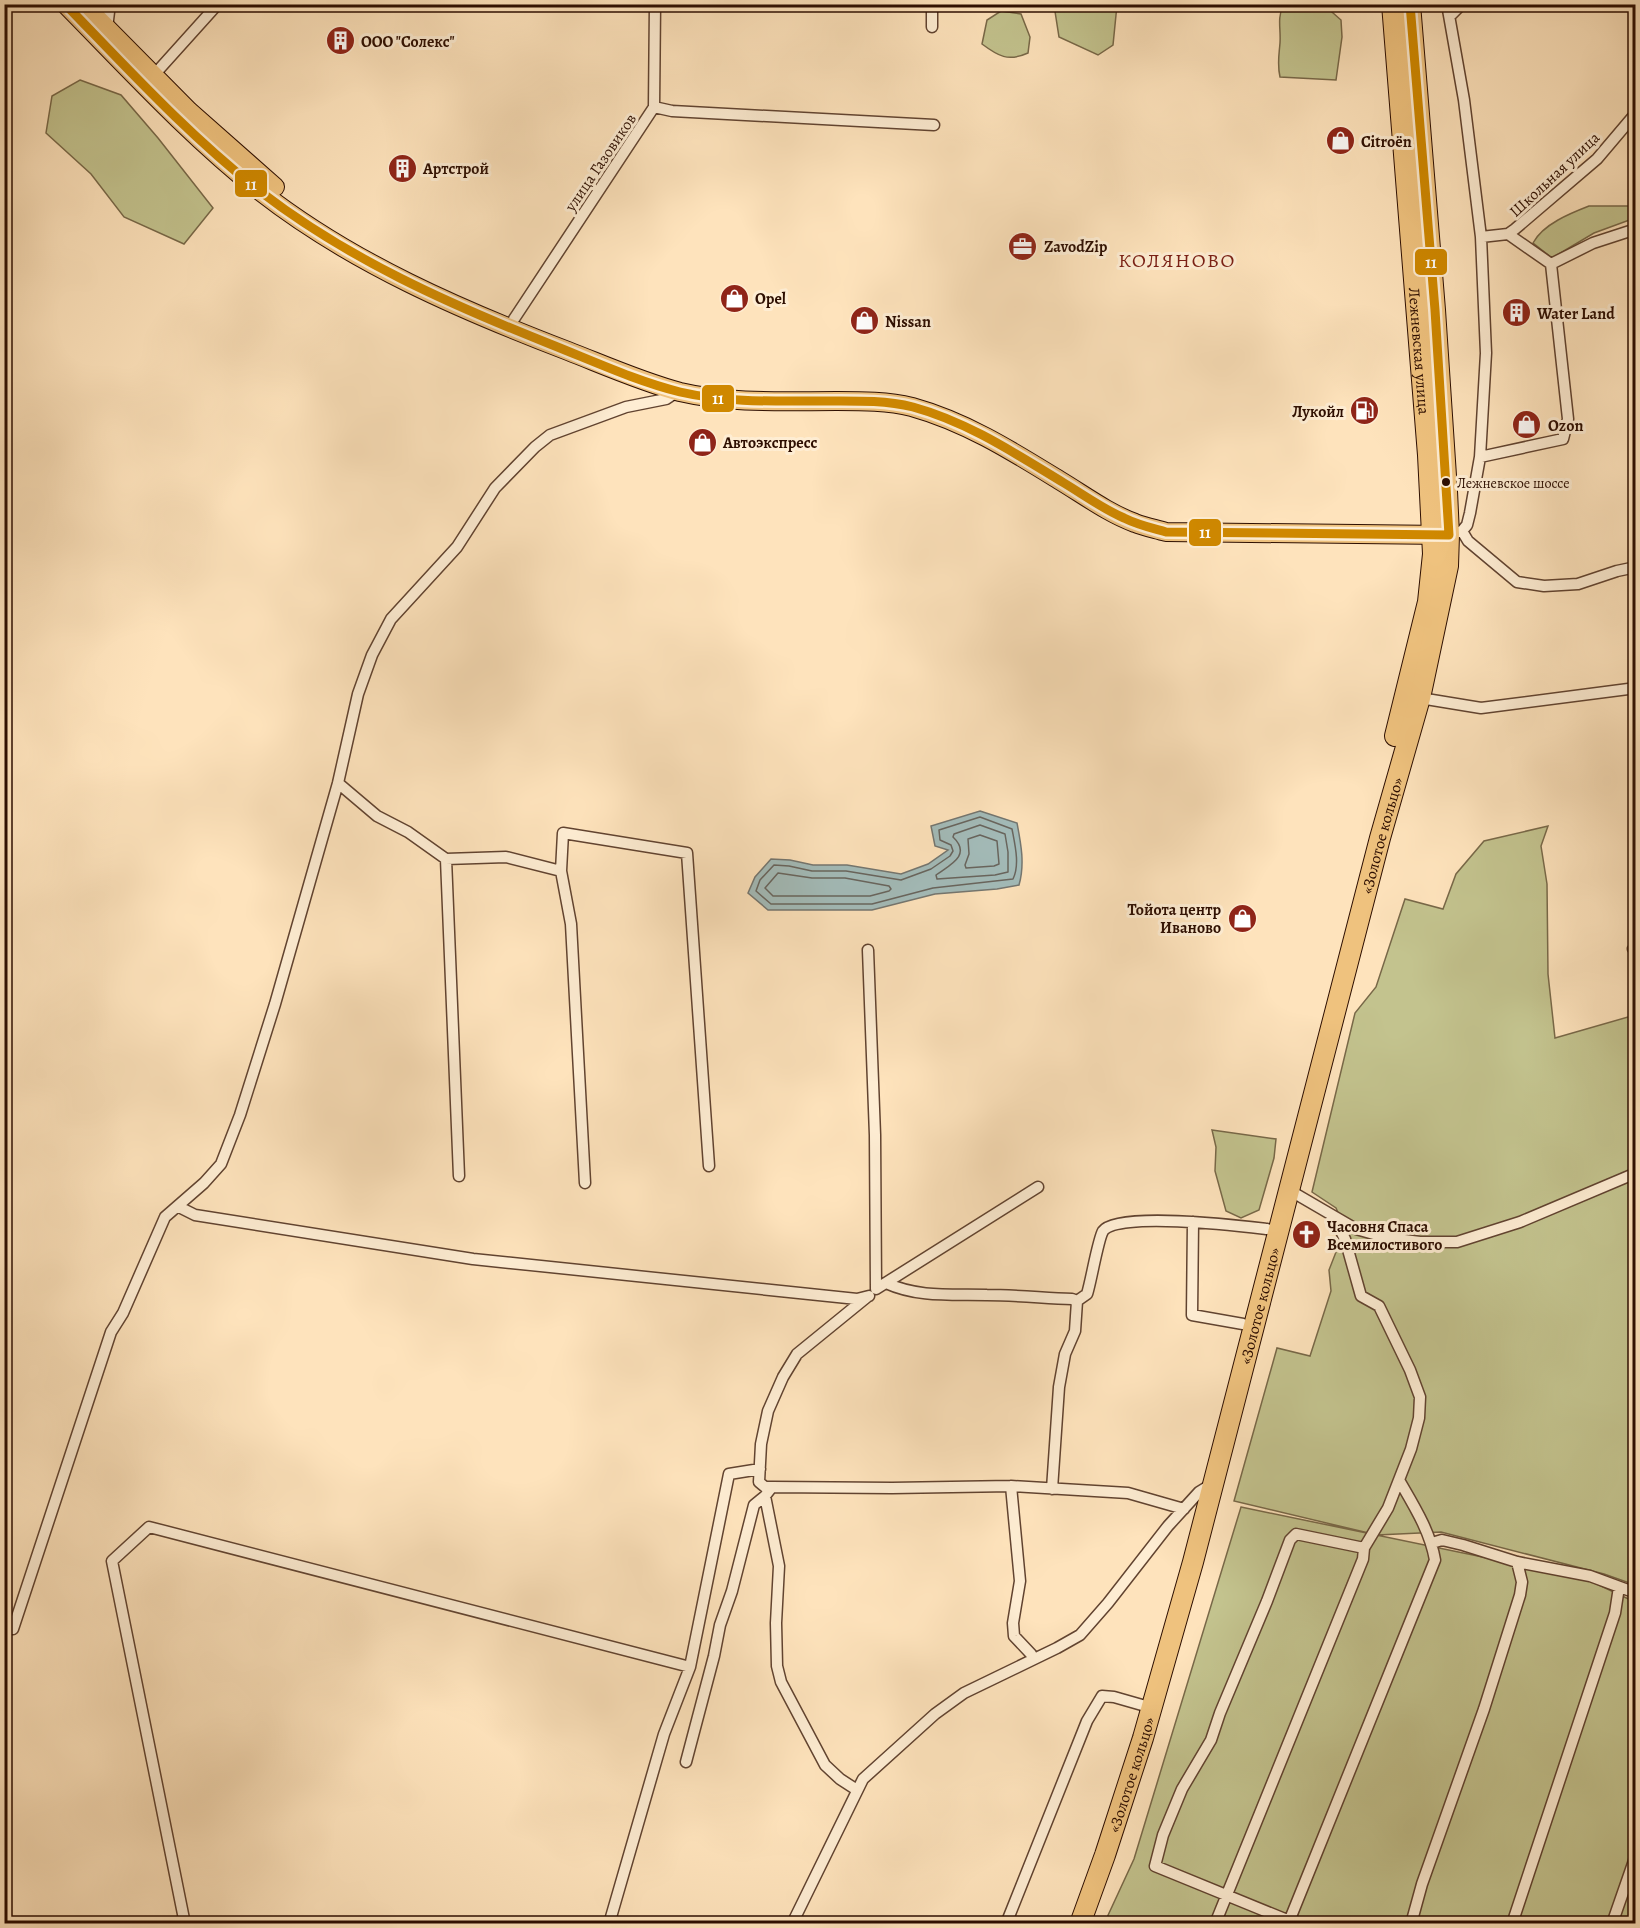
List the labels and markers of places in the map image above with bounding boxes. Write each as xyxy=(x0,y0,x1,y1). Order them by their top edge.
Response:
building icon: ООО "Солекс" xyxy=(324,25,356,57)
place label: ООО "Солекс" xyxy=(361,31,455,53)
shop icon: Citroën xyxy=(1324,125,1356,157)
place label: Citroën xyxy=(1361,131,1412,153)
building icon: Артстрой xyxy=(386,152,418,184)
place label: Артстрой xyxy=(422,158,489,180)
office icon: ZavodZip xyxy=(1007,230,1039,262)
place label: ZavodZip xyxy=(1044,236,1108,258)
shop icon: Opel xyxy=(718,282,750,314)
place label: Opel xyxy=(755,288,787,310)
building icon: Water Land xyxy=(1500,297,1532,329)
place label: Water Land xyxy=(1536,303,1615,325)
shop icon: Nissan xyxy=(848,305,880,337)
place label: Nissan xyxy=(885,311,931,333)
fuel station icon: Лукойл xyxy=(1349,395,1381,427)
place label: Лукойл xyxy=(1292,401,1344,423)
shop icon: Ozon xyxy=(1511,409,1543,441)
place label: Ozon xyxy=(1548,415,1583,437)
shop icon: Автоэкспресс xyxy=(686,426,718,458)
place label: Автоэкспресс xyxy=(722,432,817,454)
place label: Лежневское шоссе xyxy=(1457,474,1570,493)
marker: Лежневское шоссе xyxy=(1440,476,1452,488)
place label: Тойота центр Иваново xyxy=(1128,899,1221,939)
shop icon: Тойота центр Иваново xyxy=(1226,902,1258,934)
place label: Часовня Спаса Всемилостивого xyxy=(1327,1216,1442,1256)
church icon: Часовня Спаса Всемилостивого xyxy=(1290,1219,1322,1251)

